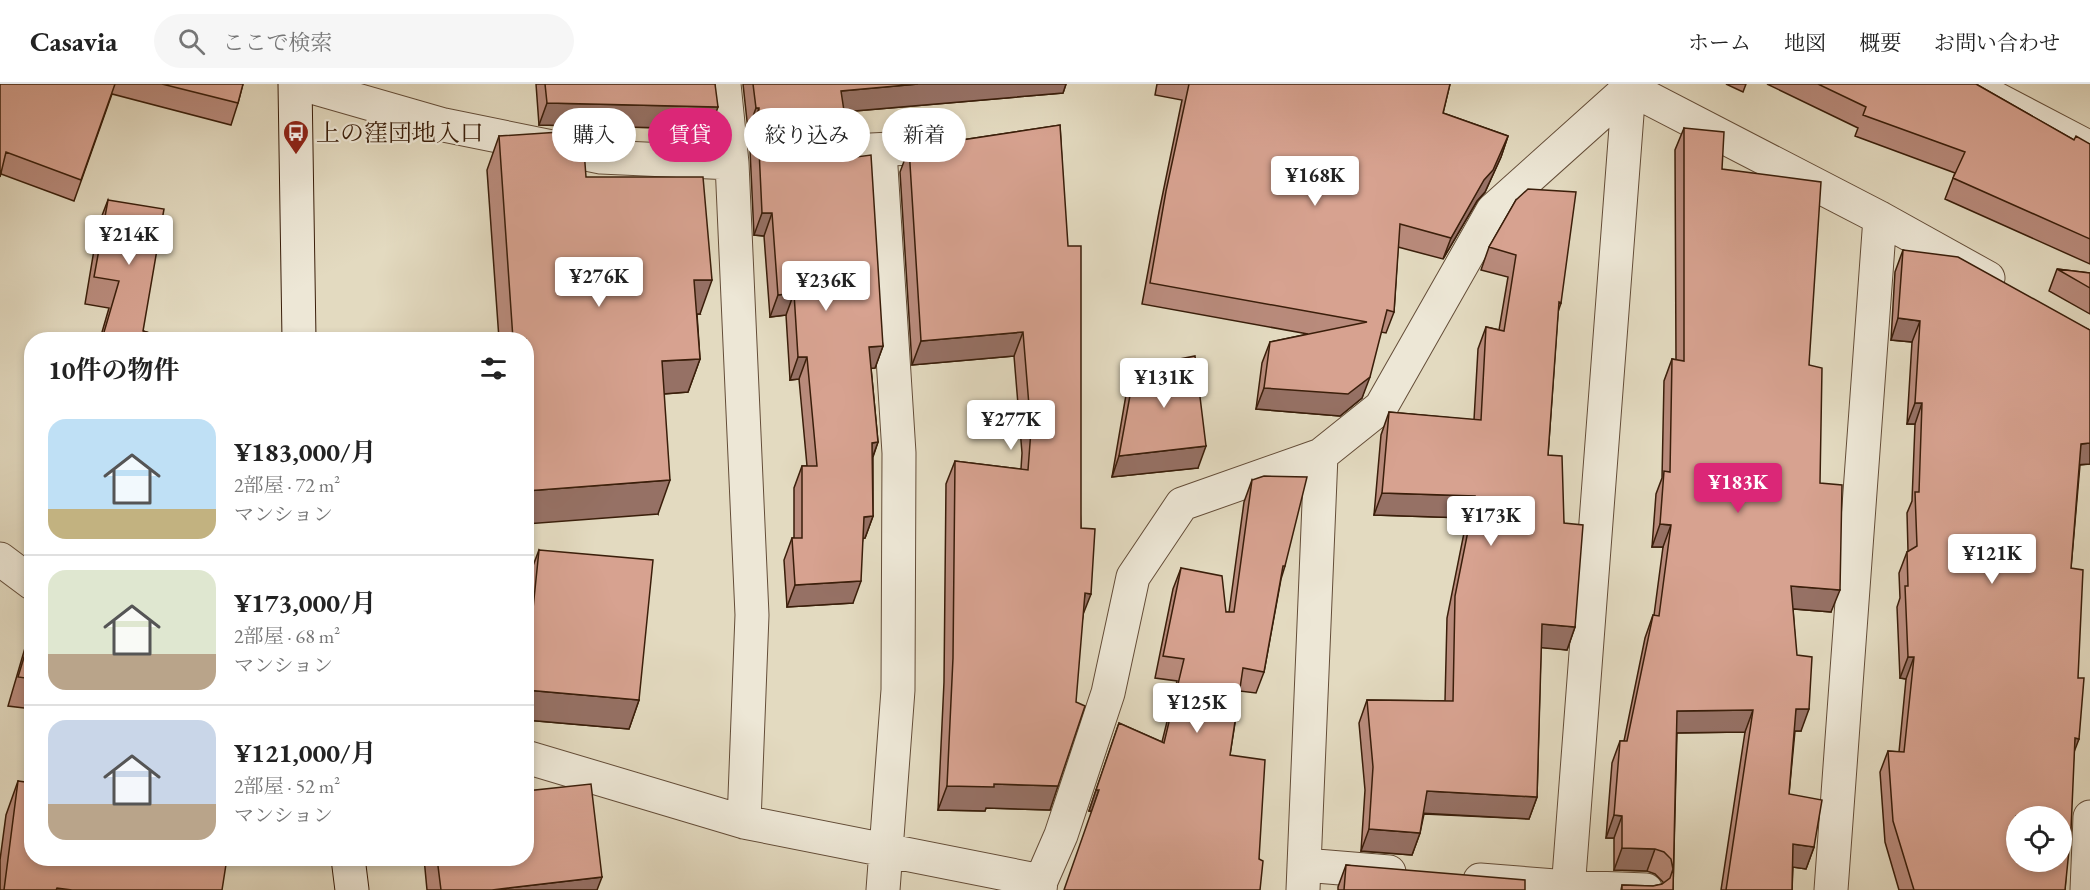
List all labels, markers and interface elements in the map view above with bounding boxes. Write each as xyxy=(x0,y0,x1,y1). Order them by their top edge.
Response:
search box xyxy=(154,14,574,68)
text: Casavia xyxy=(30,23,118,59)
icon: search xyxy=(175,25,208,58)
text: ここで検索 xyxy=(223,28,333,57)
text: ホーム xyxy=(1688,29,1751,56)
text: 地図 xyxy=(1784,29,1826,56)
text: 概要 xyxy=(1859,29,1901,56)
text: お問い合わせ xyxy=(1934,29,2060,56)
chip: 購入 xyxy=(552,108,636,162)
chip: 賃貸 xyxy=(648,108,732,162)
chip: 絞り込み xyxy=(744,108,870,162)
chip: 新着 xyxy=(882,108,966,162)
place label: 上の窪団地入口 xyxy=(316,117,484,148)
bus stop icon: 上の窪団地入口 xyxy=(281,118,311,156)
pin: ¥168K xyxy=(1273,156,1357,207)
text: ¥168K xyxy=(1285,162,1345,188)
pin: ¥214K xyxy=(87,215,171,266)
text: ¥214K xyxy=(99,221,159,247)
pin: ¥276K xyxy=(557,257,641,308)
pin: ¥236K xyxy=(784,261,868,312)
text: ¥276K xyxy=(569,263,629,289)
text: ¥236K xyxy=(796,267,856,293)
icon: filters xyxy=(477,352,510,385)
text: 10件の物件 xyxy=(48,353,180,387)
pin: ¥131K xyxy=(1122,358,1206,409)
text: ¥131K xyxy=(1134,364,1194,390)
pin: ¥277K xyxy=(969,400,1053,451)
text: ¥277K xyxy=(981,406,1041,432)
text: ¥183,000/月 xyxy=(234,435,376,469)
icon: home xyxy=(96,443,168,515)
pin: ¥183K xyxy=(1696,463,1780,514)
text: ¥183K xyxy=(1708,469,1768,495)
text: 2部屋 · 72 m² xyxy=(234,472,340,498)
pin: ¥173K xyxy=(1449,496,1533,547)
text: マンション xyxy=(234,501,333,527)
text: ¥173K xyxy=(1461,502,1521,528)
pin: ¥121K xyxy=(1950,534,2034,585)
text: ¥121K xyxy=(1962,540,2022,566)
text: ¥173,000/月 xyxy=(234,586,376,620)
icon: home xyxy=(96,594,168,666)
text: 2部屋 · 68 m² xyxy=(234,623,340,649)
text: マンション xyxy=(234,652,333,678)
pin: ¥125K xyxy=(1155,683,1239,734)
text: ¥125K xyxy=(1167,689,1227,715)
text: ¥121,000/月 xyxy=(234,736,376,770)
icon: home xyxy=(96,744,168,816)
text: 2部屋 · 52 m² xyxy=(234,773,340,799)
text: マンション xyxy=(234,802,333,828)
map controls xyxy=(2006,806,2072,872)
button: locate xyxy=(2006,806,2072,872)

